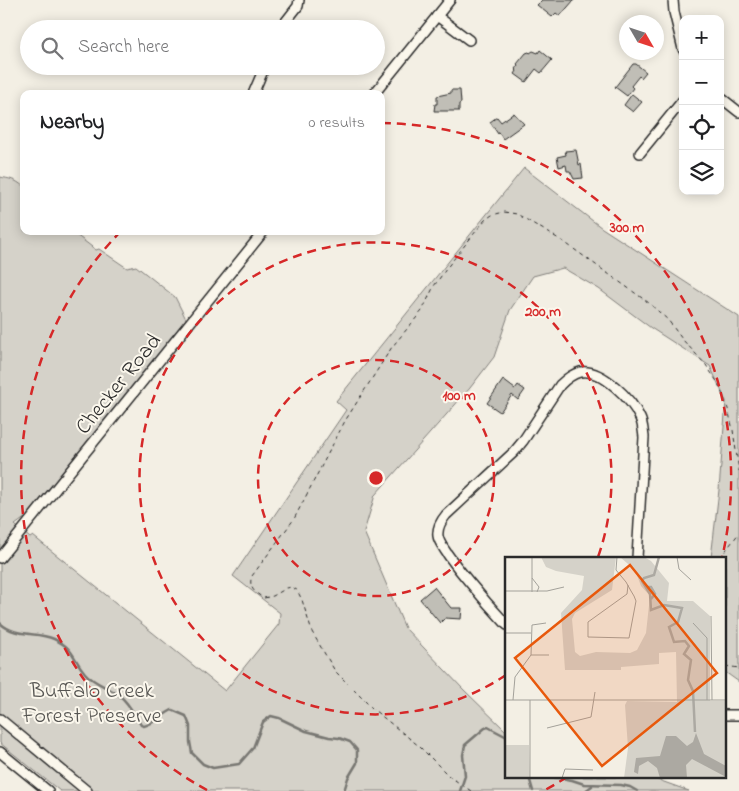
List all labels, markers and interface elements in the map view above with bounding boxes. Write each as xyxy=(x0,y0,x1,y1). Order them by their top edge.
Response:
north arrow xyxy=(619,15,664,60)
map controls xyxy=(679,15,724,195)
button: + xyxy=(679,15,724,60)
search box xyxy=(20,20,385,75)
icon: search xyxy=(38,34,66,62)
text: Search here xyxy=(78,34,169,61)
button: − xyxy=(679,60,724,105)
button: locate xyxy=(679,105,724,150)
text: Nearby xyxy=(40,108,104,138)
text: 0 results xyxy=(309,111,365,135)
button: layers xyxy=(679,150,724,195)
text: 300 m xyxy=(609,217,645,239)
text: 200 m xyxy=(524,301,561,323)
street label: Checker Road xyxy=(69,327,170,442)
text: 100 m xyxy=(442,385,476,407)
centre of rings xyxy=(367,469,385,487)
inset map xyxy=(505,557,726,778)
park label: Buffalo Creek Forest Preserve xyxy=(21,676,162,733)

